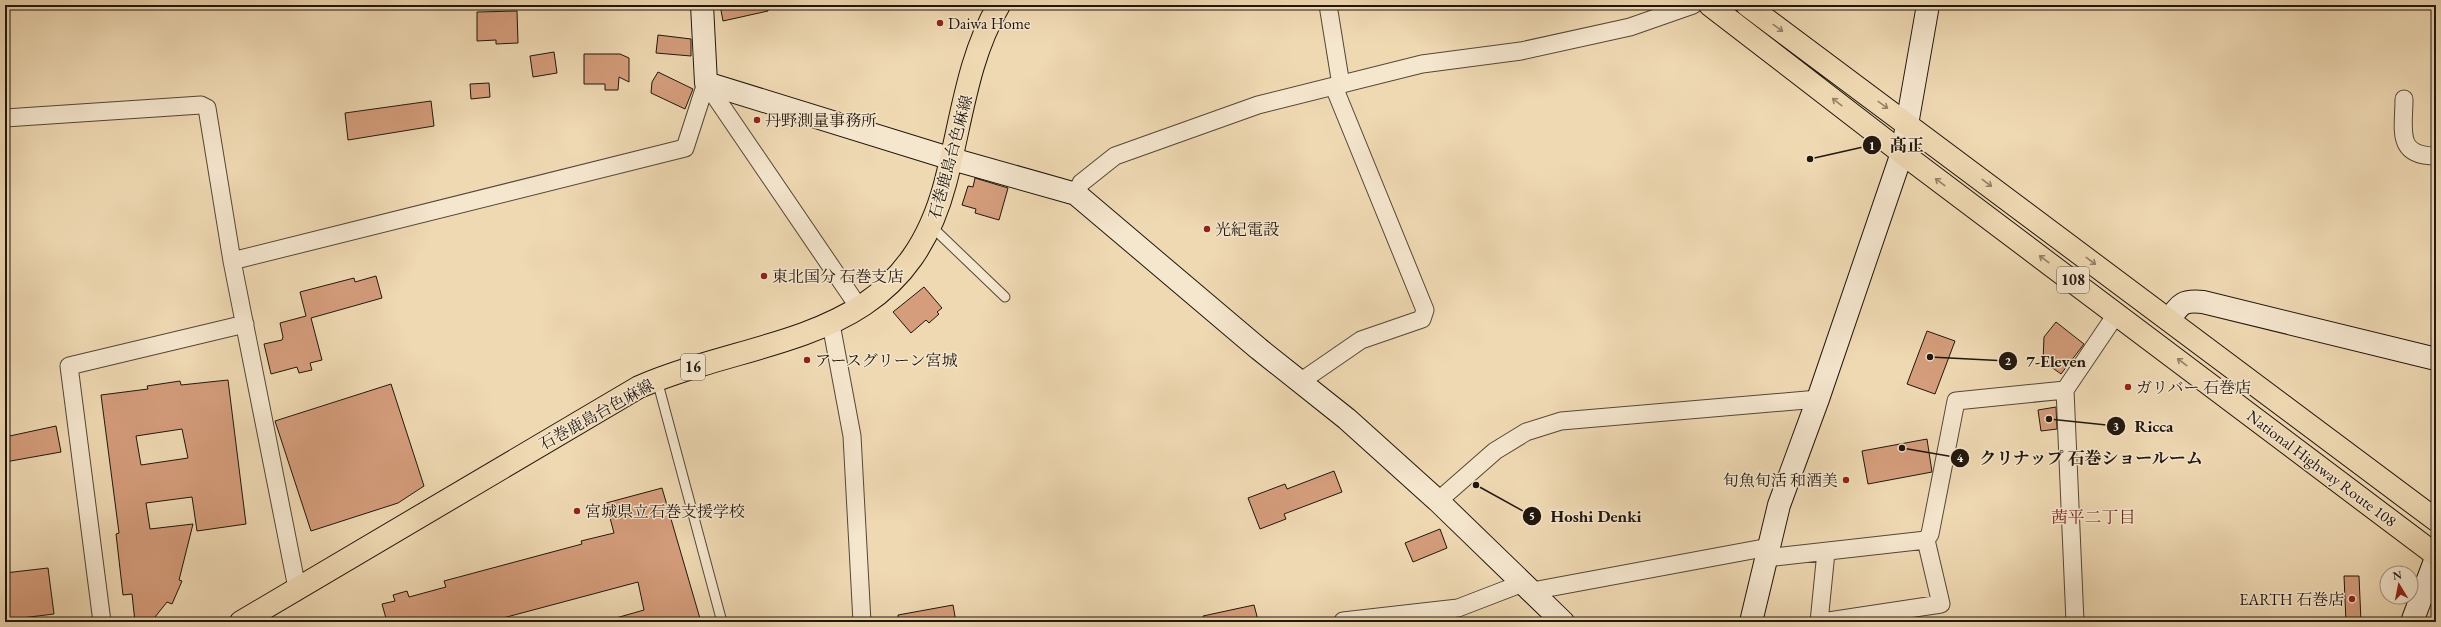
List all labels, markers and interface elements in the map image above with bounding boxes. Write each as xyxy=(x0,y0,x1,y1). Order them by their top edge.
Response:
place label: Daiwa Home xyxy=(948,13,1030,34)
marker: Daiwa Home xyxy=(935,18,945,28)
one-way arrow xyxy=(1773,24,1784,32)
street label: 石巻鹿島台色麻線 xyxy=(924,93,977,222)
one-way arrow xyxy=(1831,98,1842,107)
one-way arrow xyxy=(1877,101,1888,109)
place label: 丹野測量事務所 xyxy=(765,110,877,131)
marker: 丹野測量事務所 xyxy=(752,115,762,125)
callout: 髙正 xyxy=(1862,131,1932,160)
text: 髙正 xyxy=(1890,134,1924,156)
text: 1 xyxy=(1869,138,1875,154)
one-way arrow xyxy=(1935,178,1946,186)
one-way arrow xyxy=(1981,179,1992,187)
place label: 光紀電設 xyxy=(1215,219,1279,240)
marker: 光紀電設 xyxy=(1202,224,1212,234)
one-way arrow xyxy=(2039,255,2050,263)
one-way arrow xyxy=(2085,257,2096,265)
place label: 東北国分 石巻支店 xyxy=(772,266,903,287)
road number: 108 xyxy=(2057,267,2089,293)
marker: 東北国分 石巻支店 xyxy=(759,271,769,281)
callout: 7-Eleven xyxy=(1998,347,2094,376)
place label: アースグリーン宮城 xyxy=(815,350,957,371)
text: 7-Eleven xyxy=(2026,350,2086,372)
text: 2 xyxy=(2005,353,2012,369)
road number: 16 xyxy=(681,354,705,380)
marker: アースグリーン宮城 xyxy=(802,355,812,365)
one-way arrow xyxy=(2176,358,2187,367)
street label: 石巻鹿島台色麻線 xyxy=(535,374,657,455)
place label: ガリバー 石巻店 xyxy=(2136,377,2251,398)
marker: ガリバー 石巻店 xyxy=(2123,382,2133,392)
street label: National Highway Route 108 xyxy=(2243,405,2401,532)
callout: Ricca xyxy=(2106,412,2181,441)
text: Ricca xyxy=(2134,415,2174,437)
text: 3 xyxy=(2113,418,2119,434)
callout: クリナップ 石巻ショールーム xyxy=(1950,443,2211,472)
text: クリナップ 石巻ショールーム xyxy=(1979,447,2203,469)
text: 4 xyxy=(1957,450,1964,466)
place label: 旬魚旬活 和酒美 xyxy=(1723,470,1838,491)
marker: 旬魚旬活 和酒美 xyxy=(1841,475,1851,485)
place label: 宮城県立石巻支援学校 xyxy=(585,501,745,522)
callout: Hoshi Denki xyxy=(1522,501,1649,530)
text: Hoshi Denki xyxy=(1551,505,1641,527)
marker: 宮城県立石巻支援学校 xyxy=(572,506,582,516)
district label: 茜平二丁目 xyxy=(2051,506,2136,528)
text: 5 xyxy=(1529,508,1535,524)
north arrow xyxy=(2379,565,2419,605)
text: N xyxy=(2392,567,2403,583)
place label: EARTH 石巻店 xyxy=(2239,589,2344,610)
marker: EARTH 石巻店 xyxy=(2347,594,2357,604)

